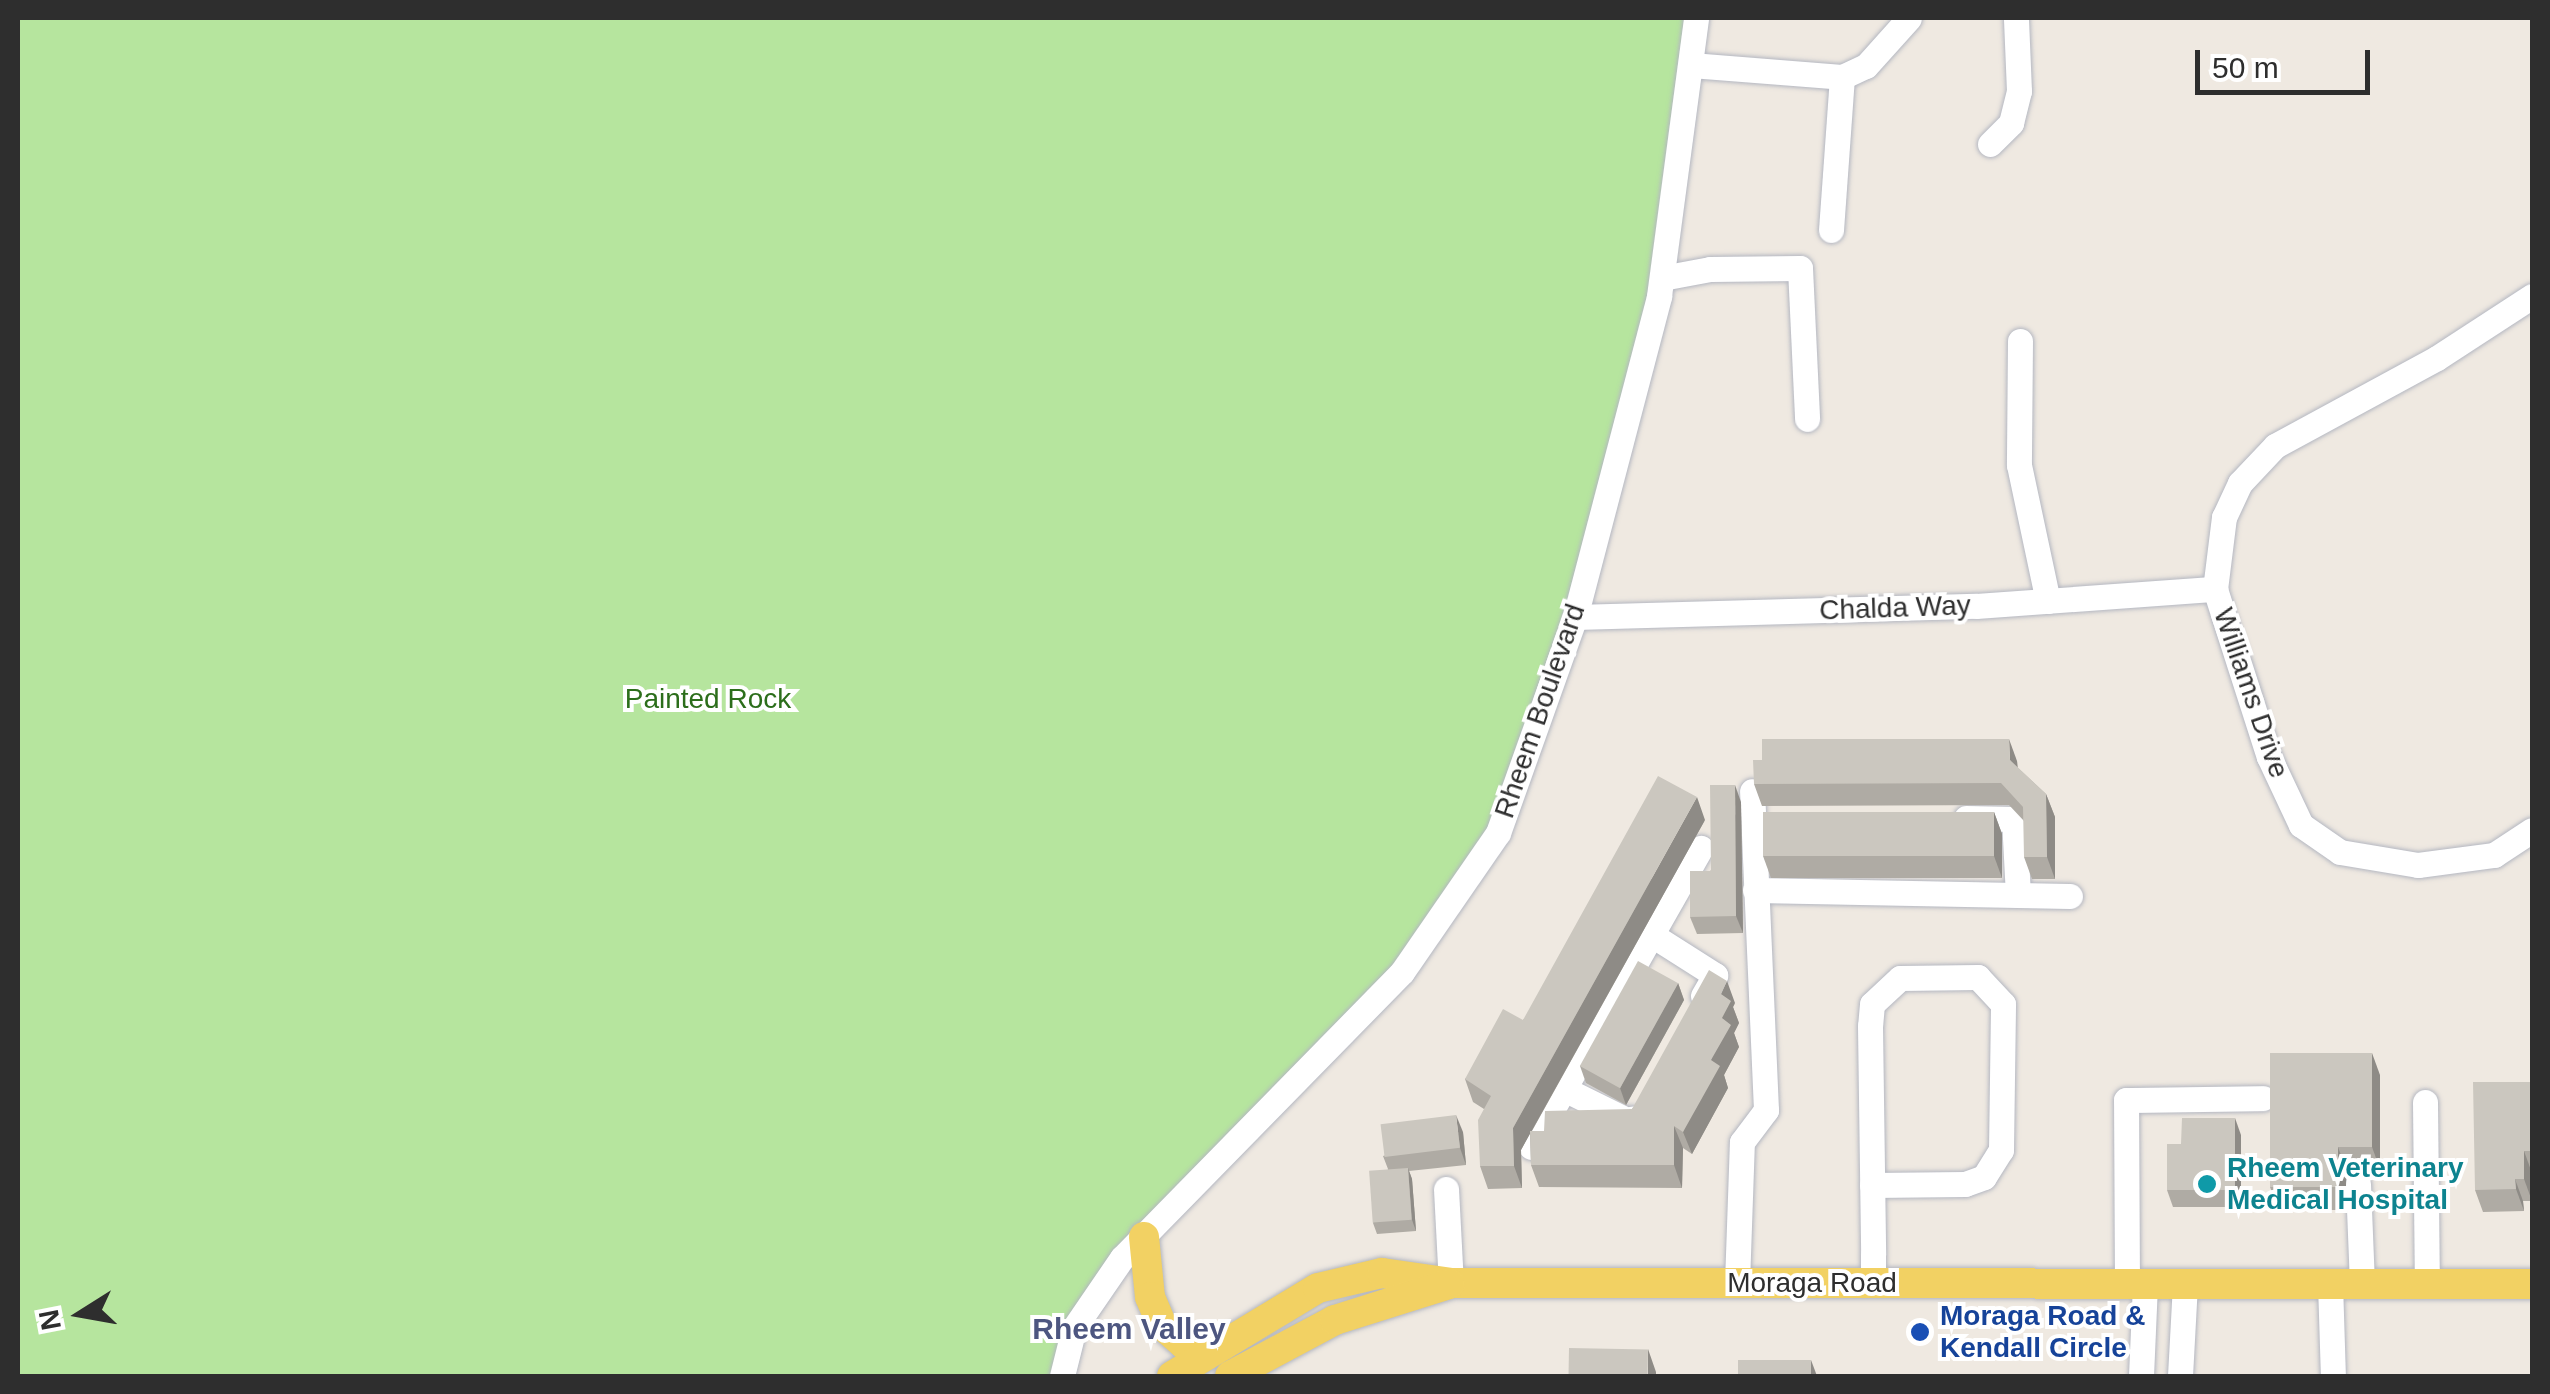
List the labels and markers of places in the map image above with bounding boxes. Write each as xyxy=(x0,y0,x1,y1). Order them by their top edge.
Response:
place label: Rheem Veterinary Medical Hospital xyxy=(2227,1151,2464,1217)
marker: Rheem Veterinary Medical Hospital xyxy=(2196,1173,2218,1195)
place label: Moraga Road & Kendall Circle xyxy=(1940,1299,2145,1365)
marker: Moraga Road & Kendall Circle xyxy=(1909,1321,1931,1343)

